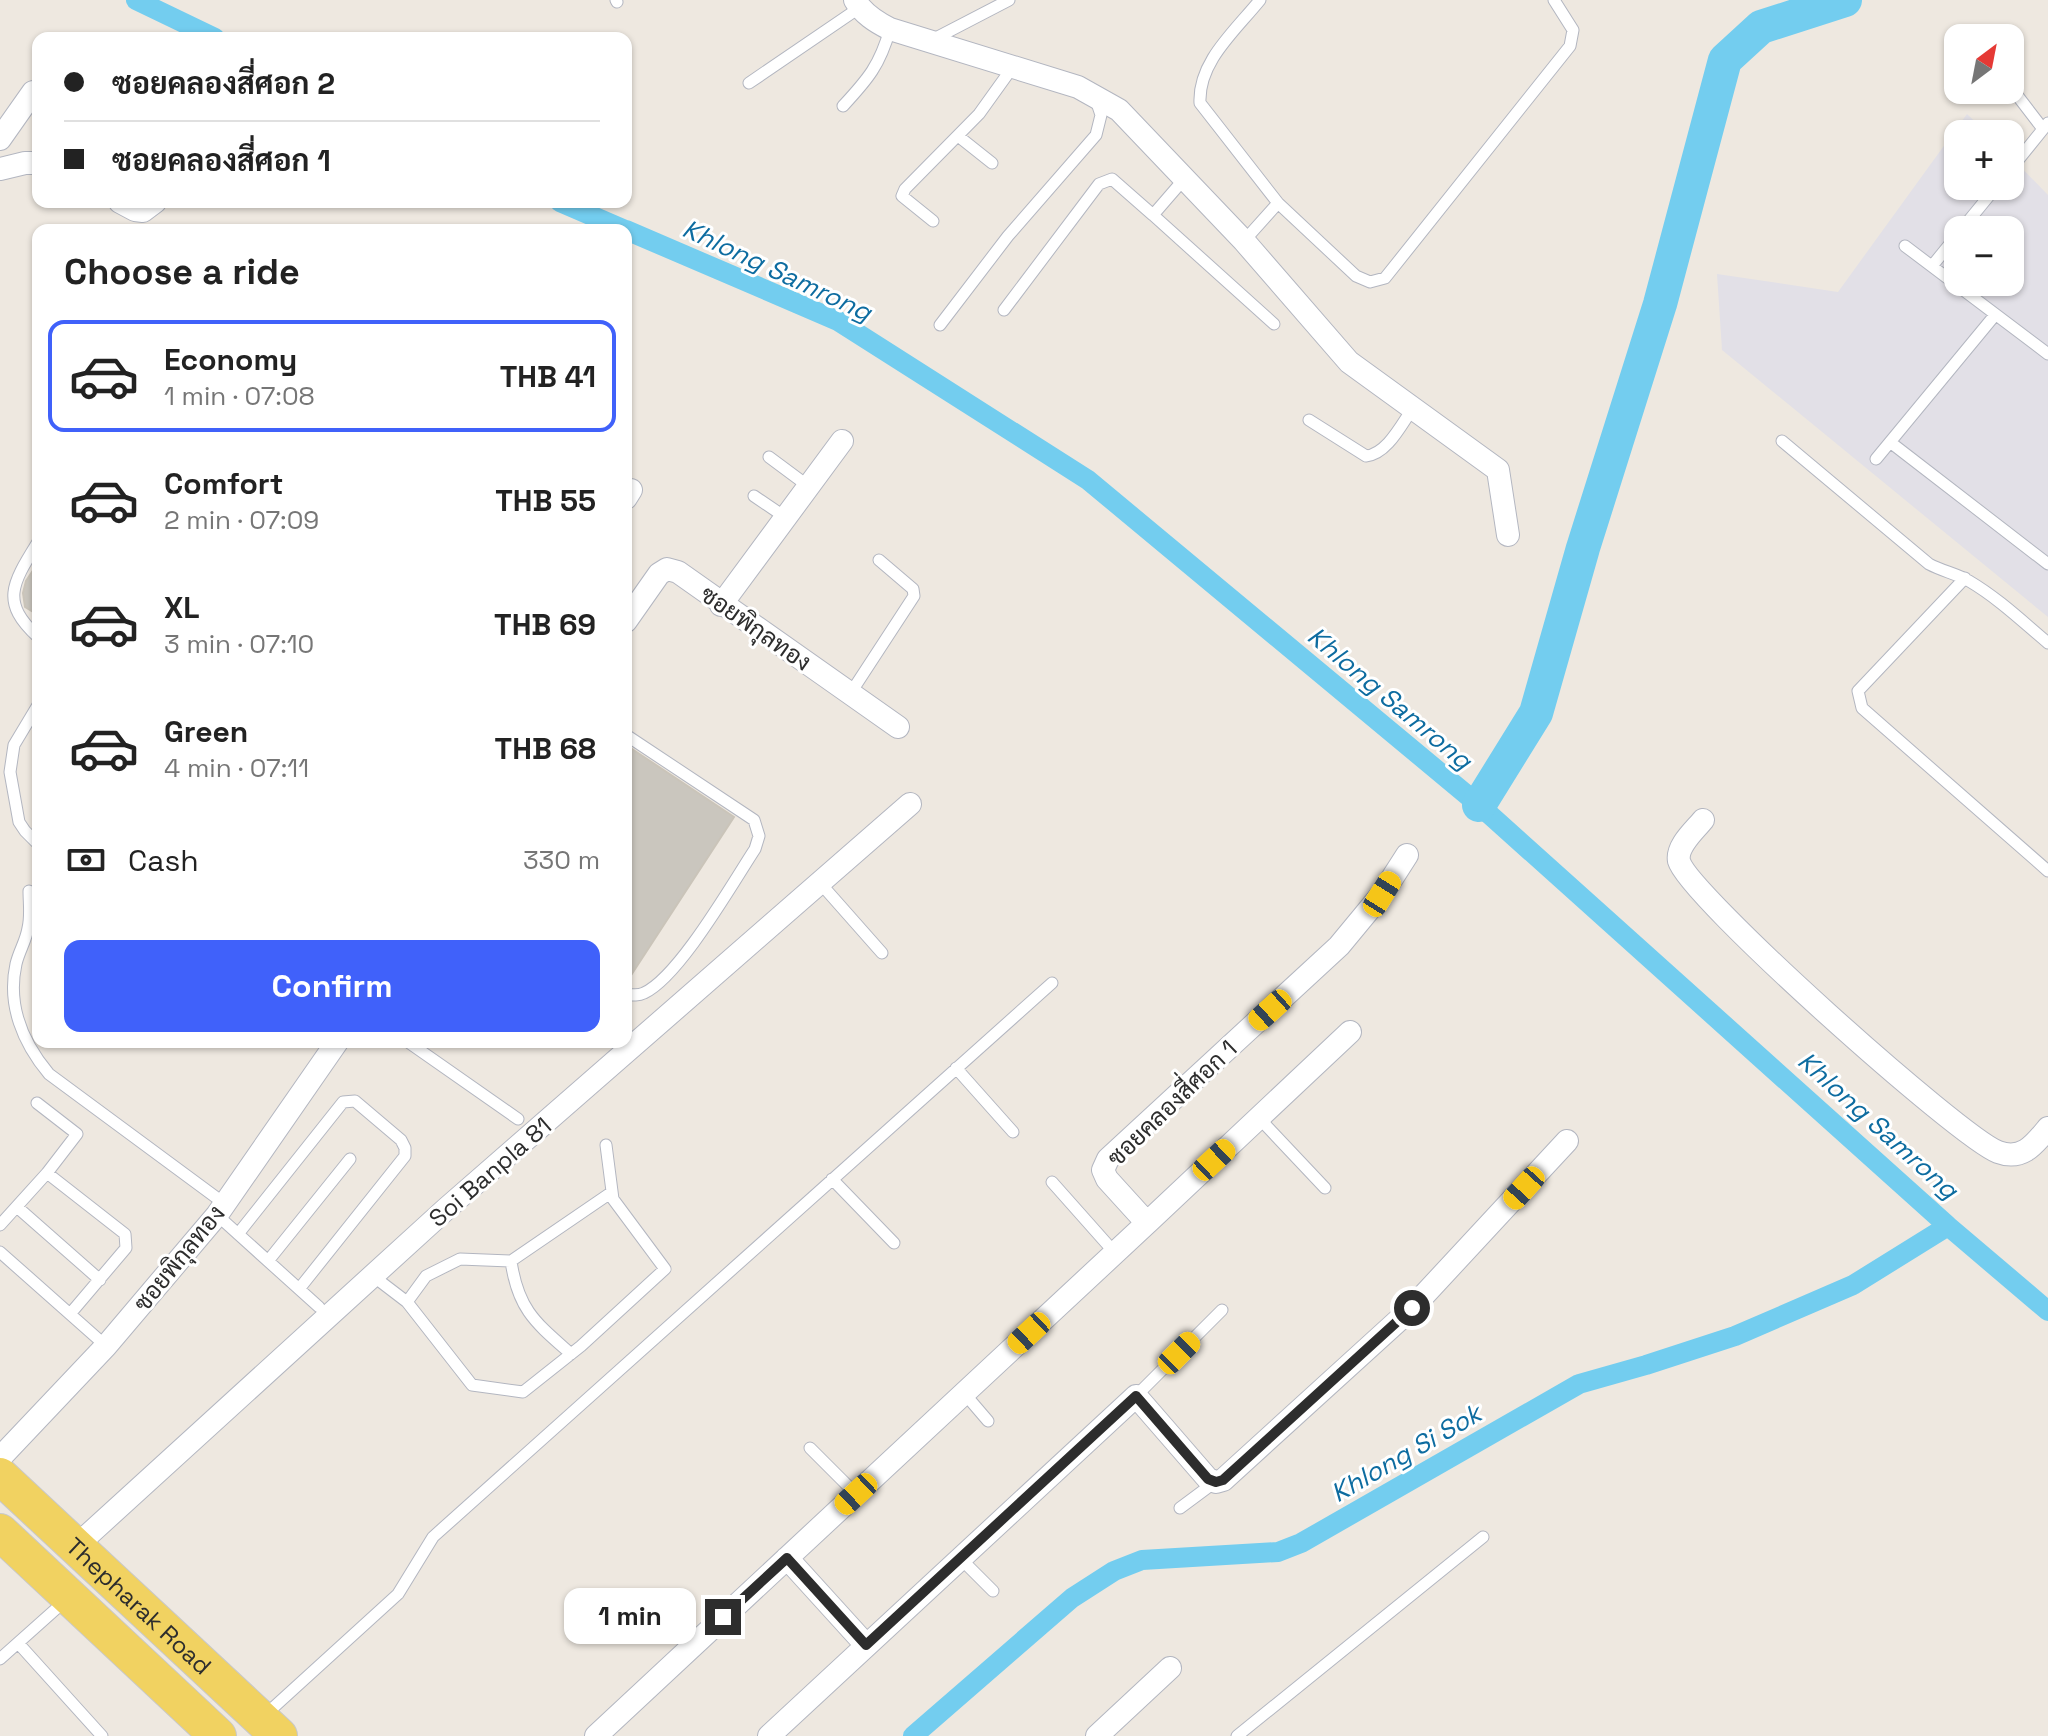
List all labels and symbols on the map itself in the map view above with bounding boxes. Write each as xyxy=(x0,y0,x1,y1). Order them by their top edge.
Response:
north arrow xyxy=(1944,24,2024,104)
water label: Khlong Samrong xyxy=(677,211,878,329)
street label: ซอยพิกุลทอง xyxy=(694,578,817,678)
water label: Khlong Samrong xyxy=(1301,619,1480,778)
car xyxy=(1359,867,1405,921)
car xyxy=(1244,985,1296,1035)
street label: ซอยคลองสี่ศอก 1 xyxy=(1097,1030,1243,1173)
water label: Khlong Samrong xyxy=(1791,1044,1966,1207)
street label: Soi Banpla 81 xyxy=(422,1110,558,1234)
car xyxy=(1188,1135,1240,1185)
car xyxy=(1499,1162,1549,1214)
street label: ซอยพิกุลทอง xyxy=(127,1198,232,1318)
route start xyxy=(1394,1290,1430,1326)
car xyxy=(1003,1308,1055,1358)
car xyxy=(1154,1328,1204,1378)
water label: Khlong Si Sok xyxy=(1325,1395,1490,1510)
car xyxy=(830,1469,882,1519)
street label: Thepharak Road xyxy=(60,1530,218,1681)
callout: 1 min xyxy=(563,1589,695,1645)
route end xyxy=(705,1599,741,1635)

